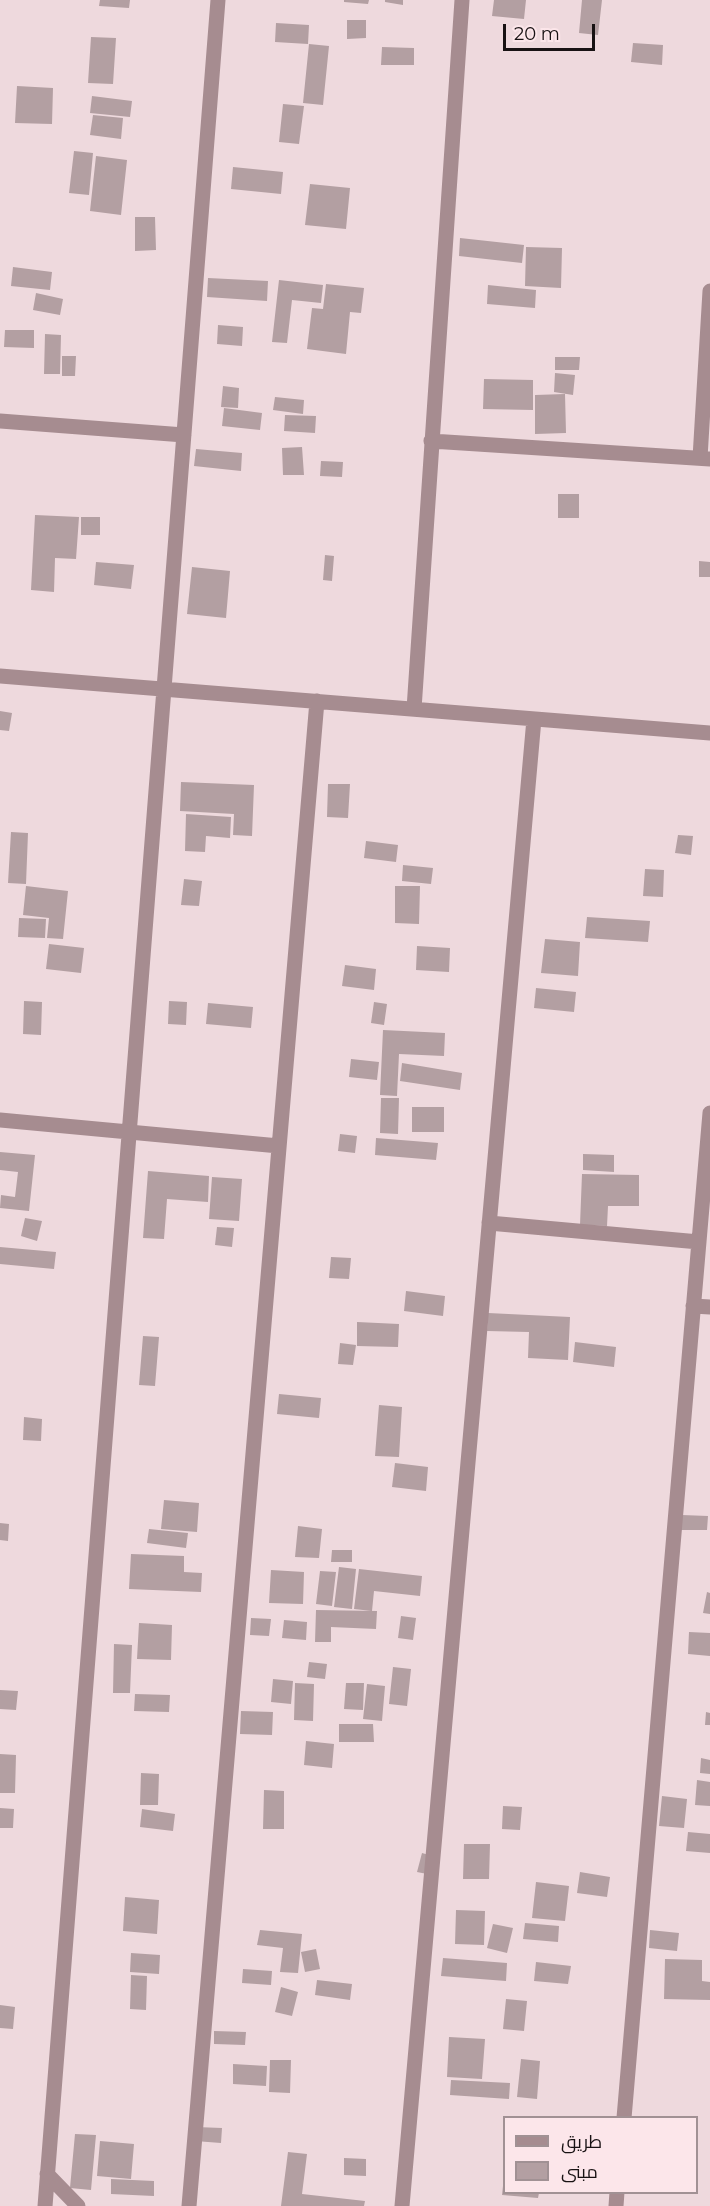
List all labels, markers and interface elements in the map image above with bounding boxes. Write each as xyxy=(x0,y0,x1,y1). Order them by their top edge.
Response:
scale bar xyxy=(506,12,598,50)
text: 20 m xyxy=(514,23,560,45)
legend xyxy=(503,2116,698,2194)
text: طريق xyxy=(561,2131,602,2153)
text: مبنى xyxy=(561,2161,598,2183)

